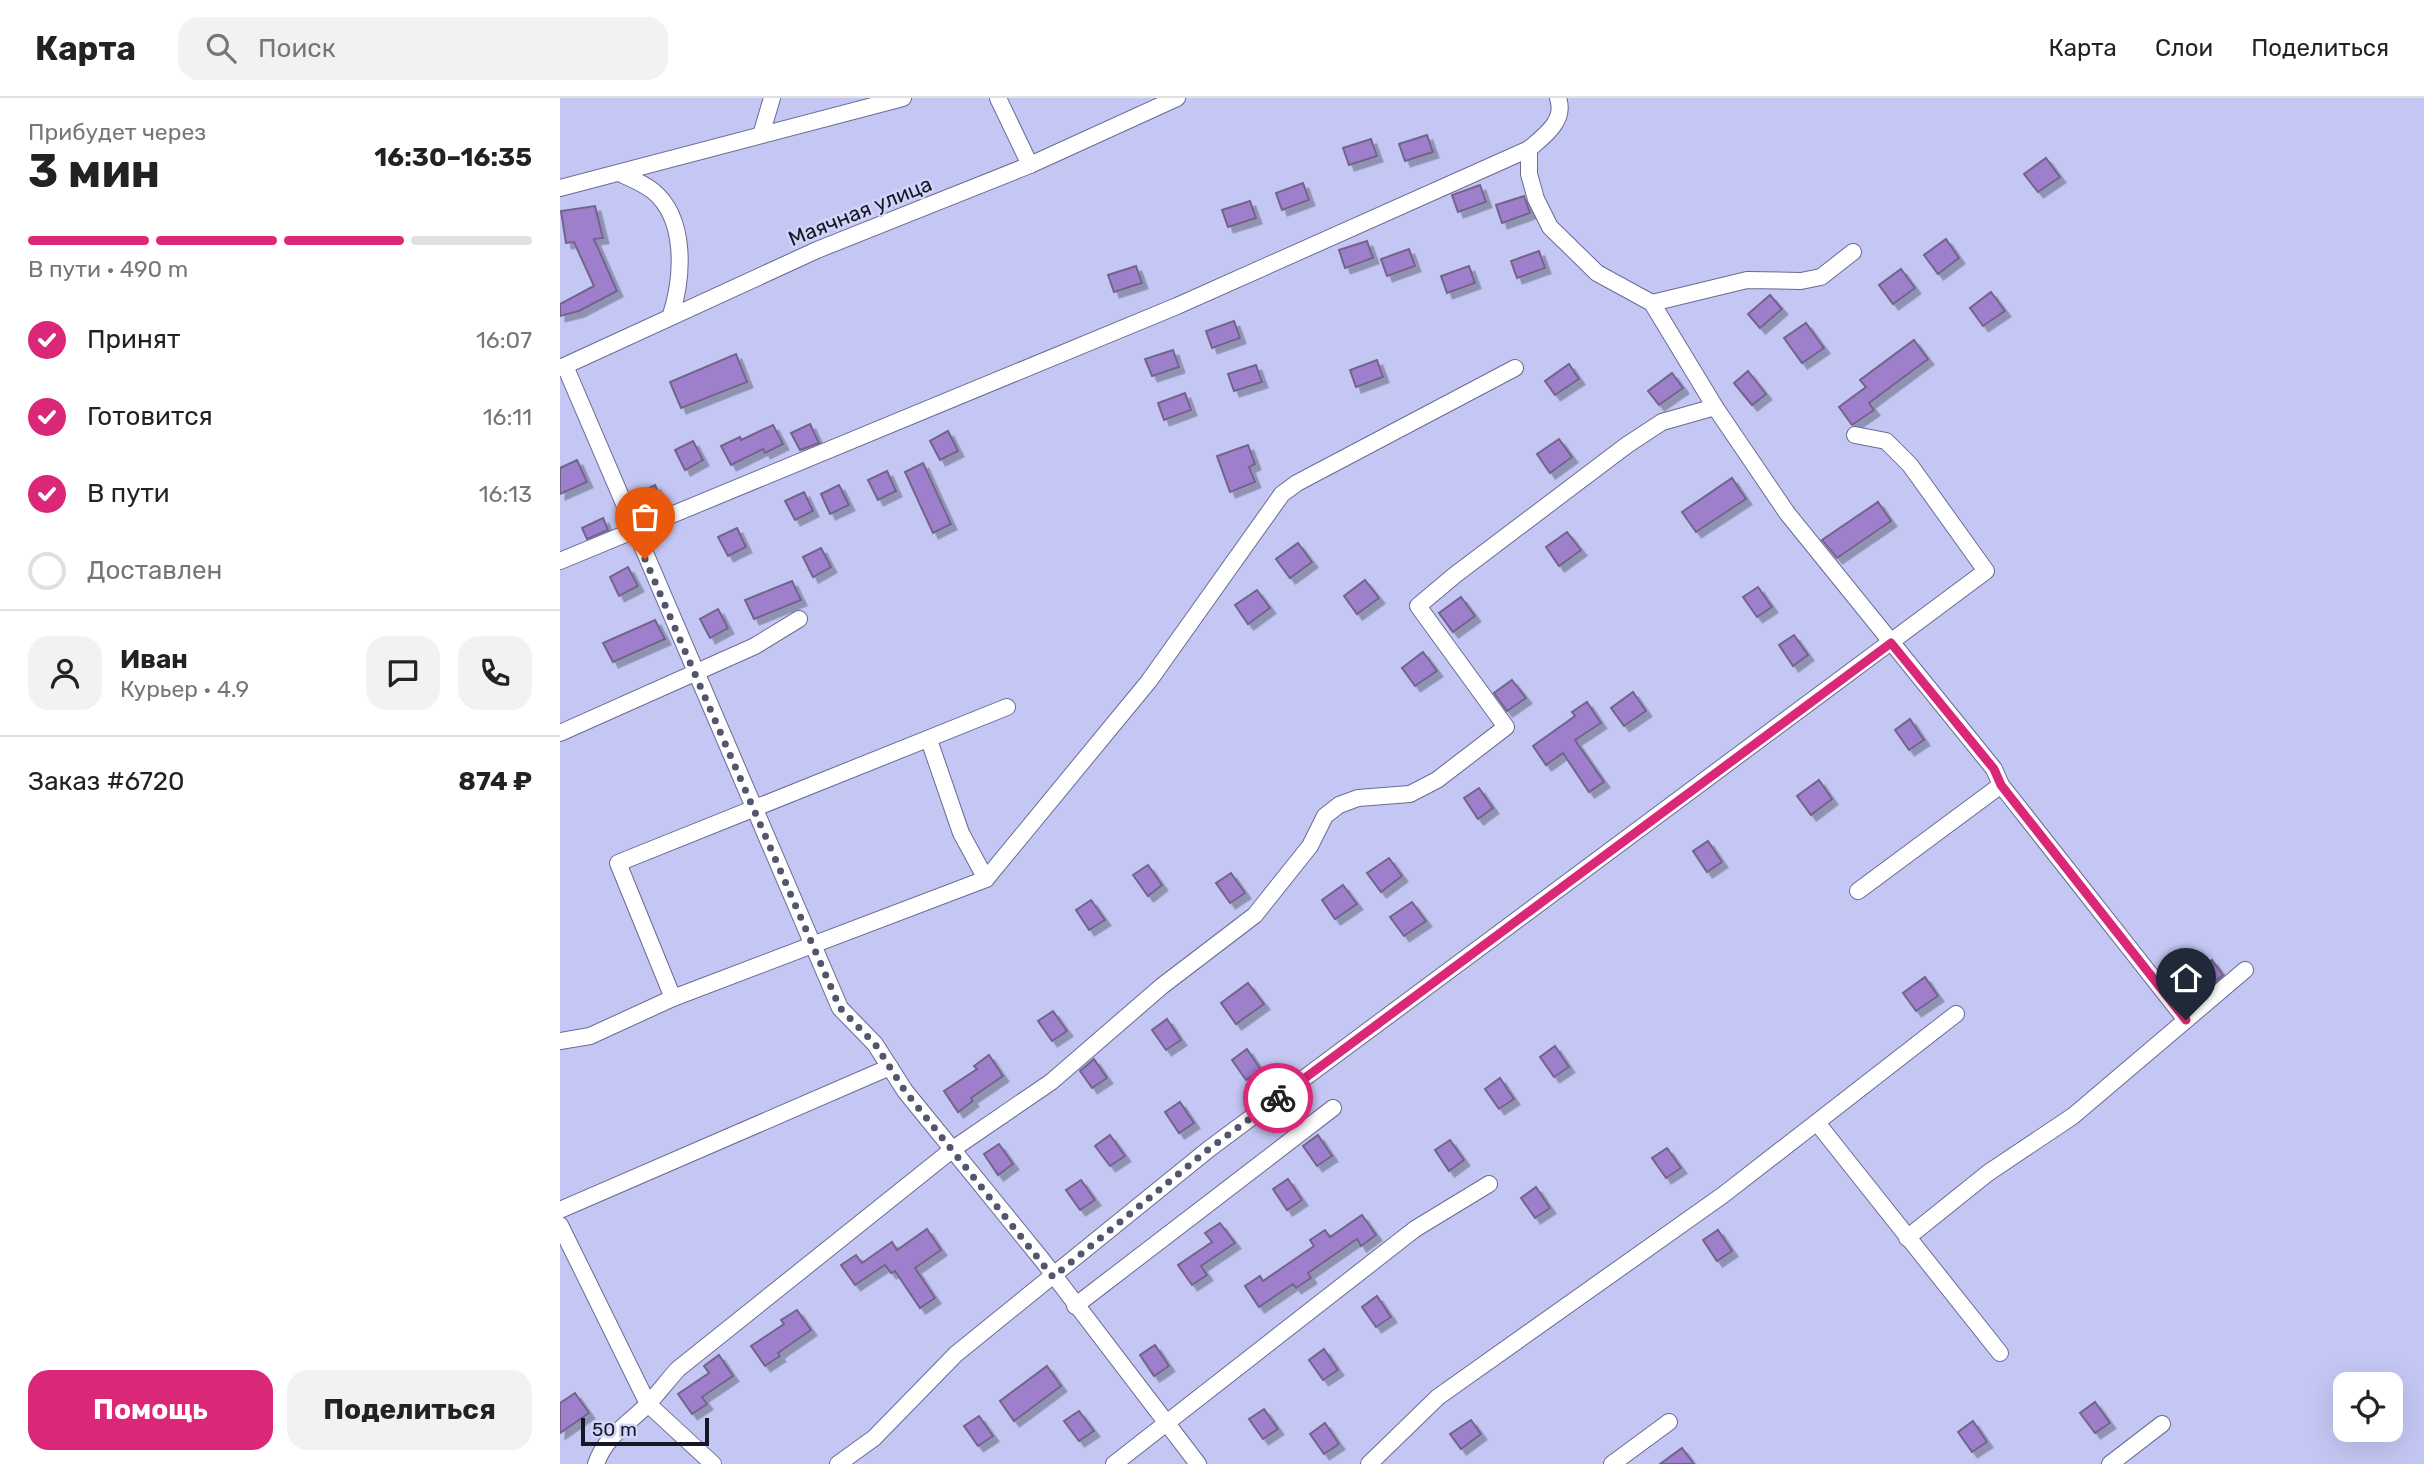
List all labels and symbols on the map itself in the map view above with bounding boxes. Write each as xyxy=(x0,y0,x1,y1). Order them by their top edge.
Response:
street label: Маячная улица xyxy=(785,171,935,251)
pin xyxy=(615,487,675,559)
pin xyxy=(2156,948,2216,1020)
courier xyxy=(1243,1063,1313,1133)
scale bar xyxy=(581,1415,709,1447)

